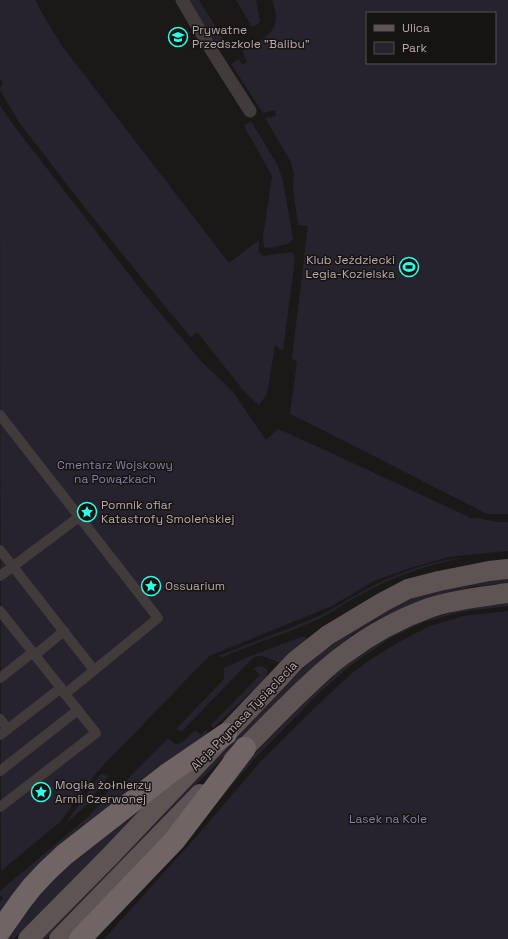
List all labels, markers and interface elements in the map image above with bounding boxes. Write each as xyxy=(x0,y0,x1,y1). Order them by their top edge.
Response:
legend xyxy=(366,12,496,64)
text: Ulica xyxy=(402,20,430,36)
place label: Prywatne Przedszkole "Balibu" xyxy=(192,22,310,52)
school or university icon: Prywatne Przedszkole "Balibu" xyxy=(167,26,189,48)
text: Park xyxy=(402,40,427,56)
place label: Klub Jeździecki Legia-Kozielska xyxy=(305,252,395,282)
sports icon: Klub Jeździecki Legia-Kozielska xyxy=(398,256,420,278)
park label: Cmentarz Wojskowy na Powązkach xyxy=(57,457,173,487)
place label: Pomnik ofiar Katastrofy Smoleńskiej xyxy=(101,497,234,527)
place icon: Pomnik ofiar Katastrofy Smoleńskiej xyxy=(76,501,98,523)
place icon: Ossuarium xyxy=(140,575,162,597)
place label: Ossuarium xyxy=(165,578,225,594)
street label: Aleja Prymasa Tysiąclecia xyxy=(187,658,301,774)
place label: Mogiła żołnierzy Armii Czerwonej xyxy=(55,777,151,807)
place icon: Mogiła żołnierzy Armii Czerwonej xyxy=(30,781,52,803)
park label: Lasek na Kole xyxy=(349,811,427,827)

